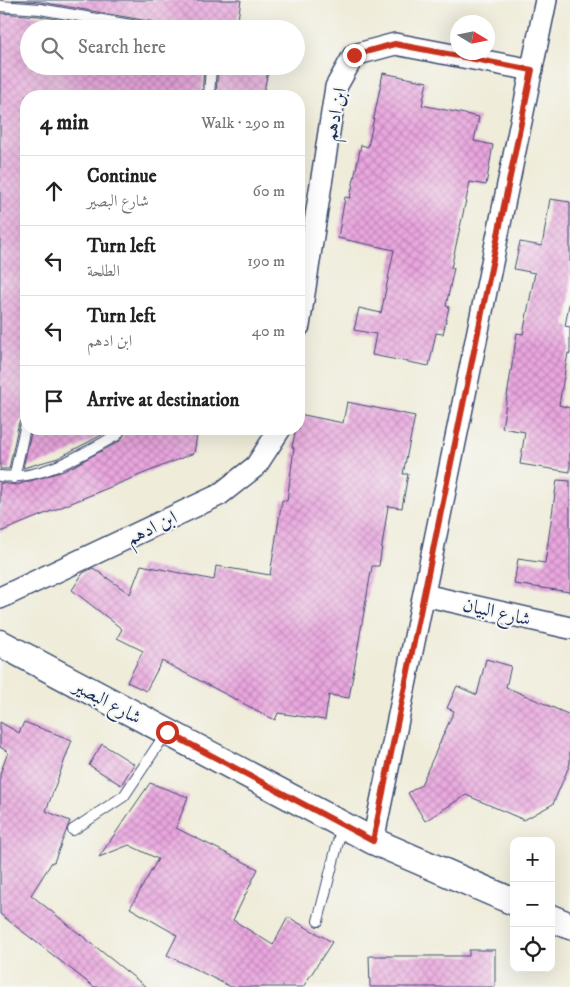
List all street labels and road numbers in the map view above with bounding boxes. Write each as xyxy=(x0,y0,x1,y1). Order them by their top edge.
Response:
street label: ابن ادهم xyxy=(319,86,358,144)
street label: ابن ادهم xyxy=(123,506,183,556)
street label: شارع البيان xyxy=(460,593,533,634)
street label: شارع البصير xyxy=(66,674,145,732)

